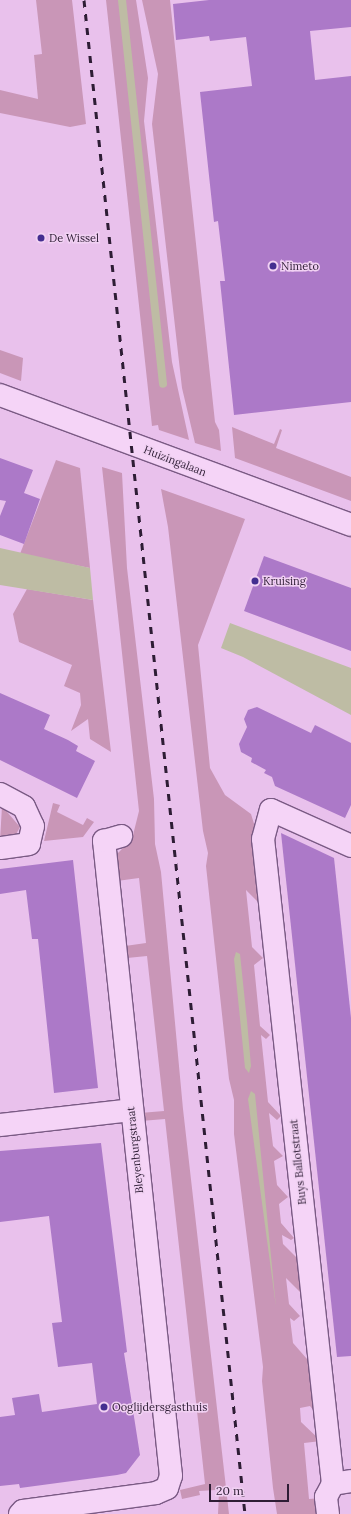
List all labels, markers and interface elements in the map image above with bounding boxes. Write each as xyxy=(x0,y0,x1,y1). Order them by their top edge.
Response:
place label: De Wissel xyxy=(49,231,99,245)
marker: De Wissel xyxy=(36,233,46,243)
place label: Nimeto xyxy=(281,259,319,273)
marker: Nimeto xyxy=(268,261,278,271)
street label: Huizingalaan xyxy=(142,443,208,479)
place label: Kruising xyxy=(263,574,306,588)
marker: Kruising xyxy=(250,576,260,586)
street label: Bleyenburgstraat xyxy=(124,1106,146,1194)
street label: Buys Ballotstraat xyxy=(287,1119,309,1205)
place label: Ooglijdersgasthuis xyxy=(112,1400,207,1414)
marker: Ooglijdersgasthuis xyxy=(99,1402,109,1412)
scale bar xyxy=(211,1476,291,1502)
text: 20 m xyxy=(216,1483,244,1498)

